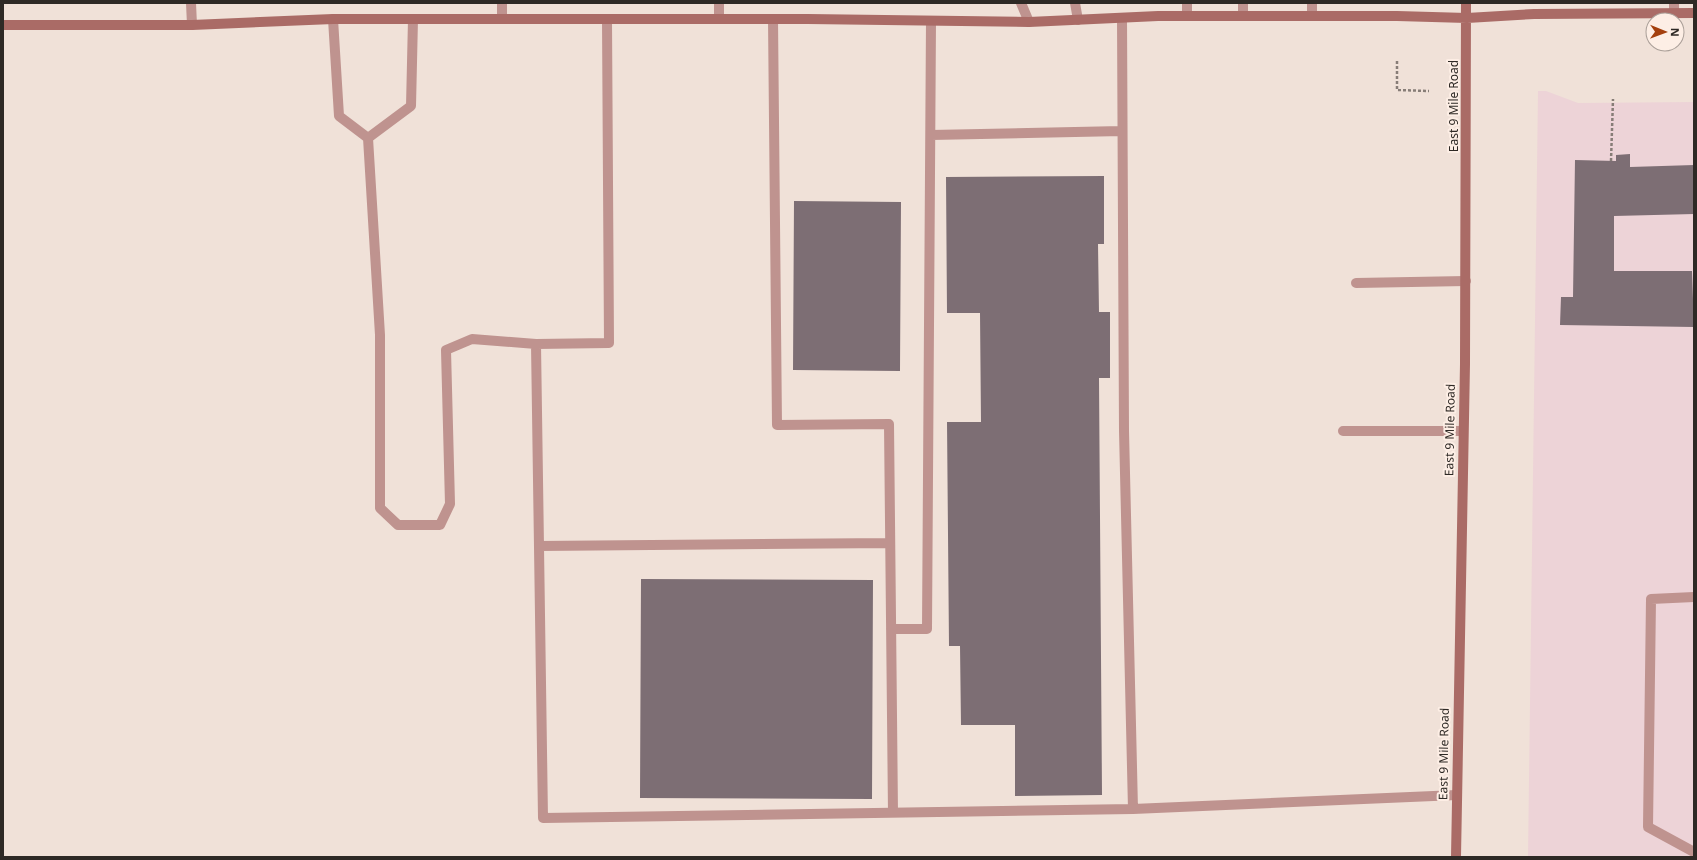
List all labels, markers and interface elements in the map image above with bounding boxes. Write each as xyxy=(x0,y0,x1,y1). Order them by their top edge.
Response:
north arrow xyxy=(1645,12,1685,52)
text: N xyxy=(1668,28,1683,37)
street label: East 9 Mile Road xyxy=(1445,60,1462,152)
street label: East 9 Mile Road xyxy=(1440,384,1459,476)
street label: East 9 Mile Road xyxy=(1434,708,1453,800)

